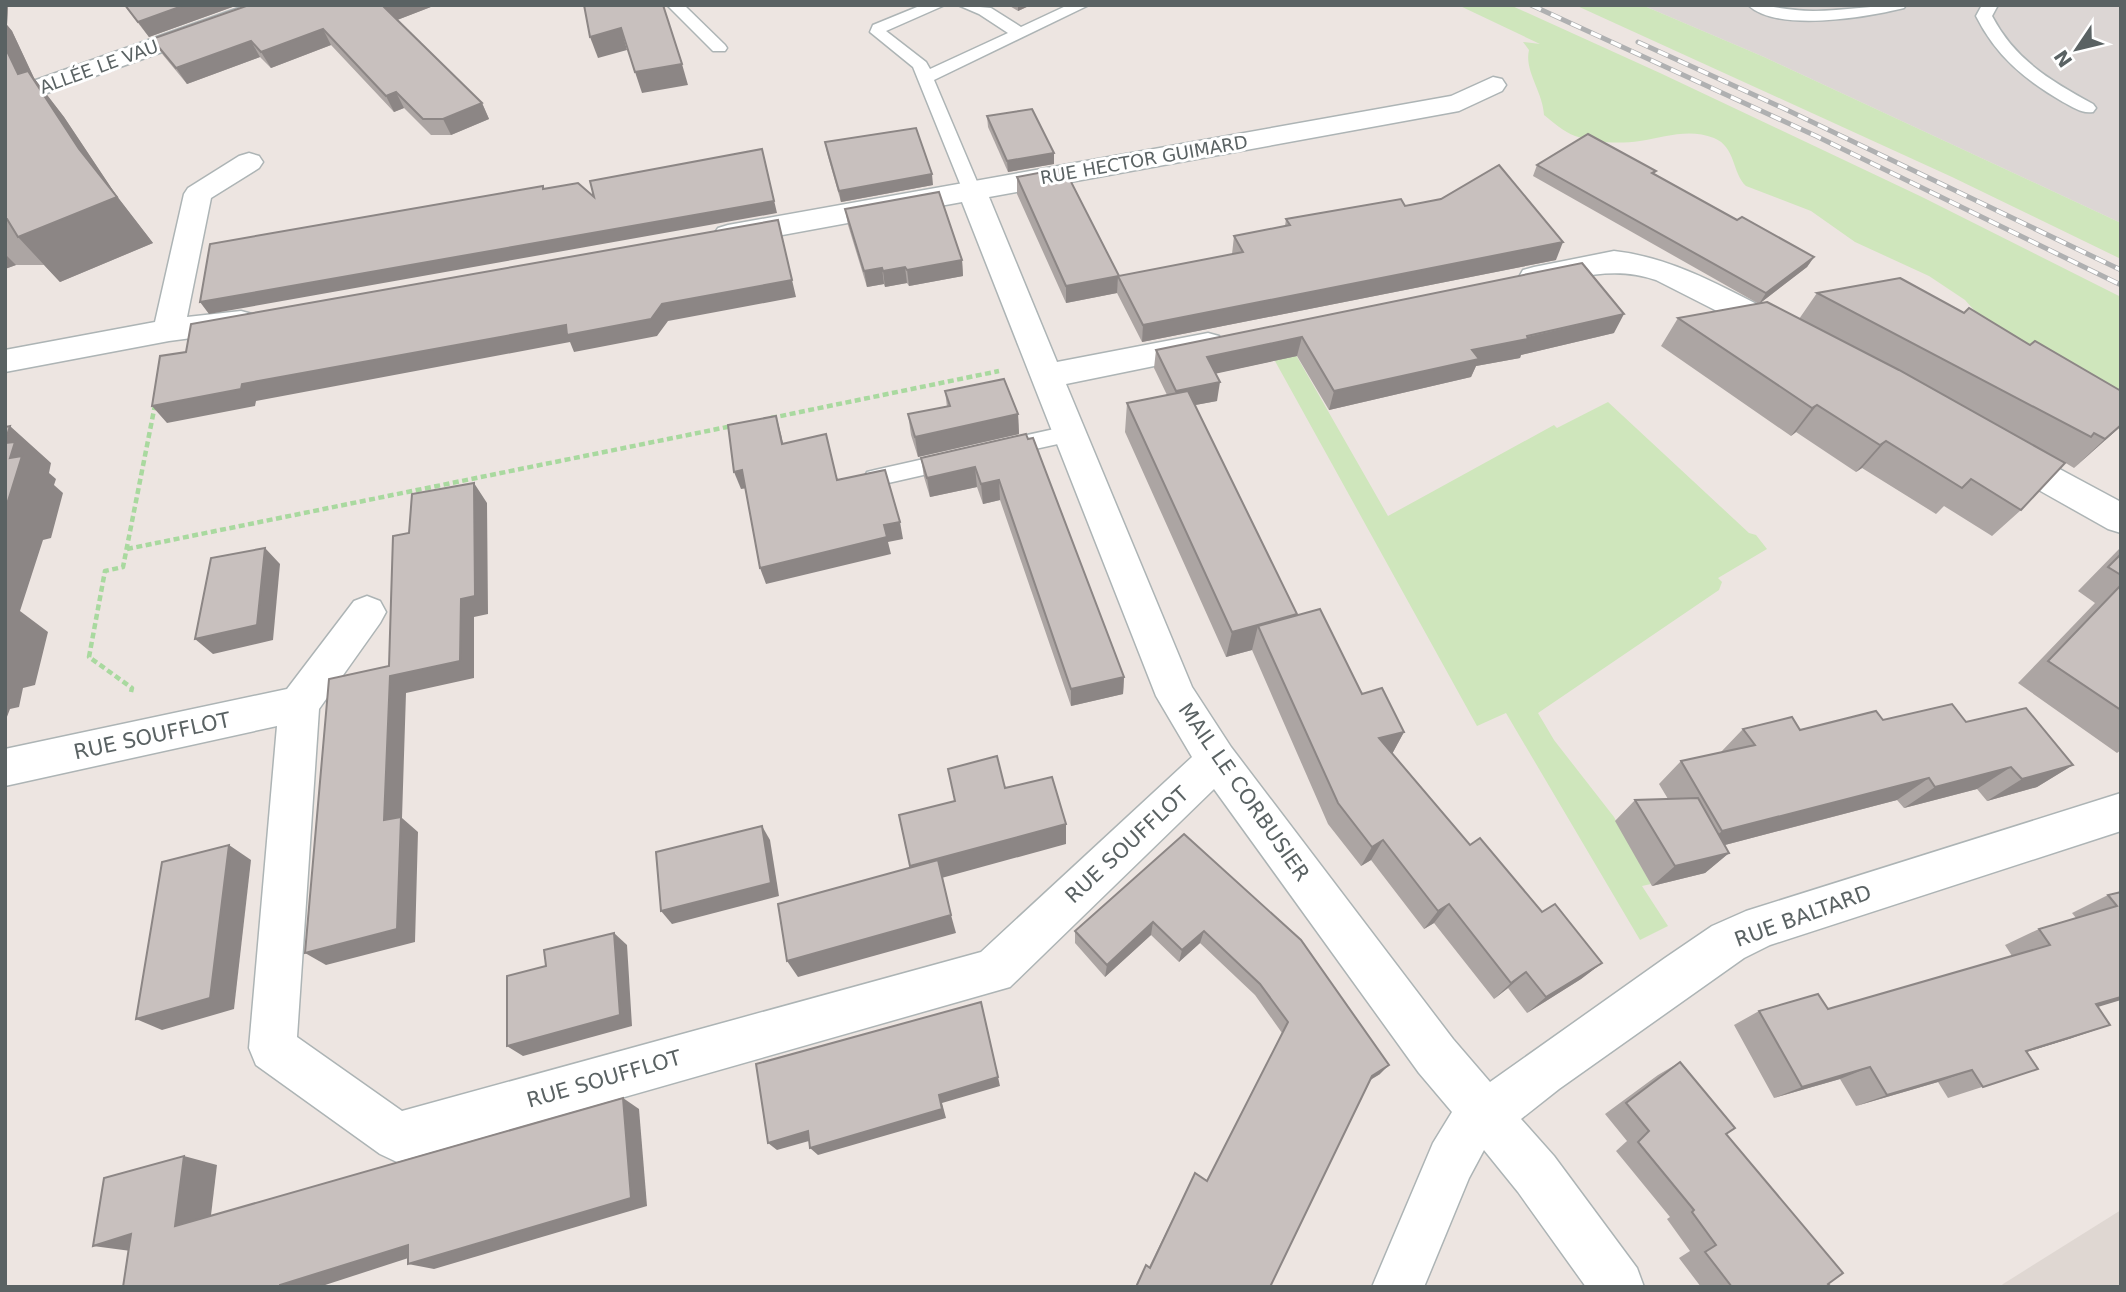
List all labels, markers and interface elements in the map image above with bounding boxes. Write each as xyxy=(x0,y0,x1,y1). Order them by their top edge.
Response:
north arrow xyxy=(2042,14,2112,84)
street label: ALLÉE LE VAU xyxy=(37,35,161,98)
text: N xyxy=(2050,46,2077,72)
street label: RUE HECTOR GUIMARD xyxy=(1039,131,1249,188)
street label: MAIL LE CORBUSIER xyxy=(1173,698,1315,886)
street label: RUE SOUFFLOT xyxy=(71,708,233,764)
street label: RUE SOUFFLOT xyxy=(1060,782,1194,908)
street label: RUE BALTARD xyxy=(1731,880,1875,952)
street label: RUE SOUFFLOT xyxy=(524,1045,684,1113)

